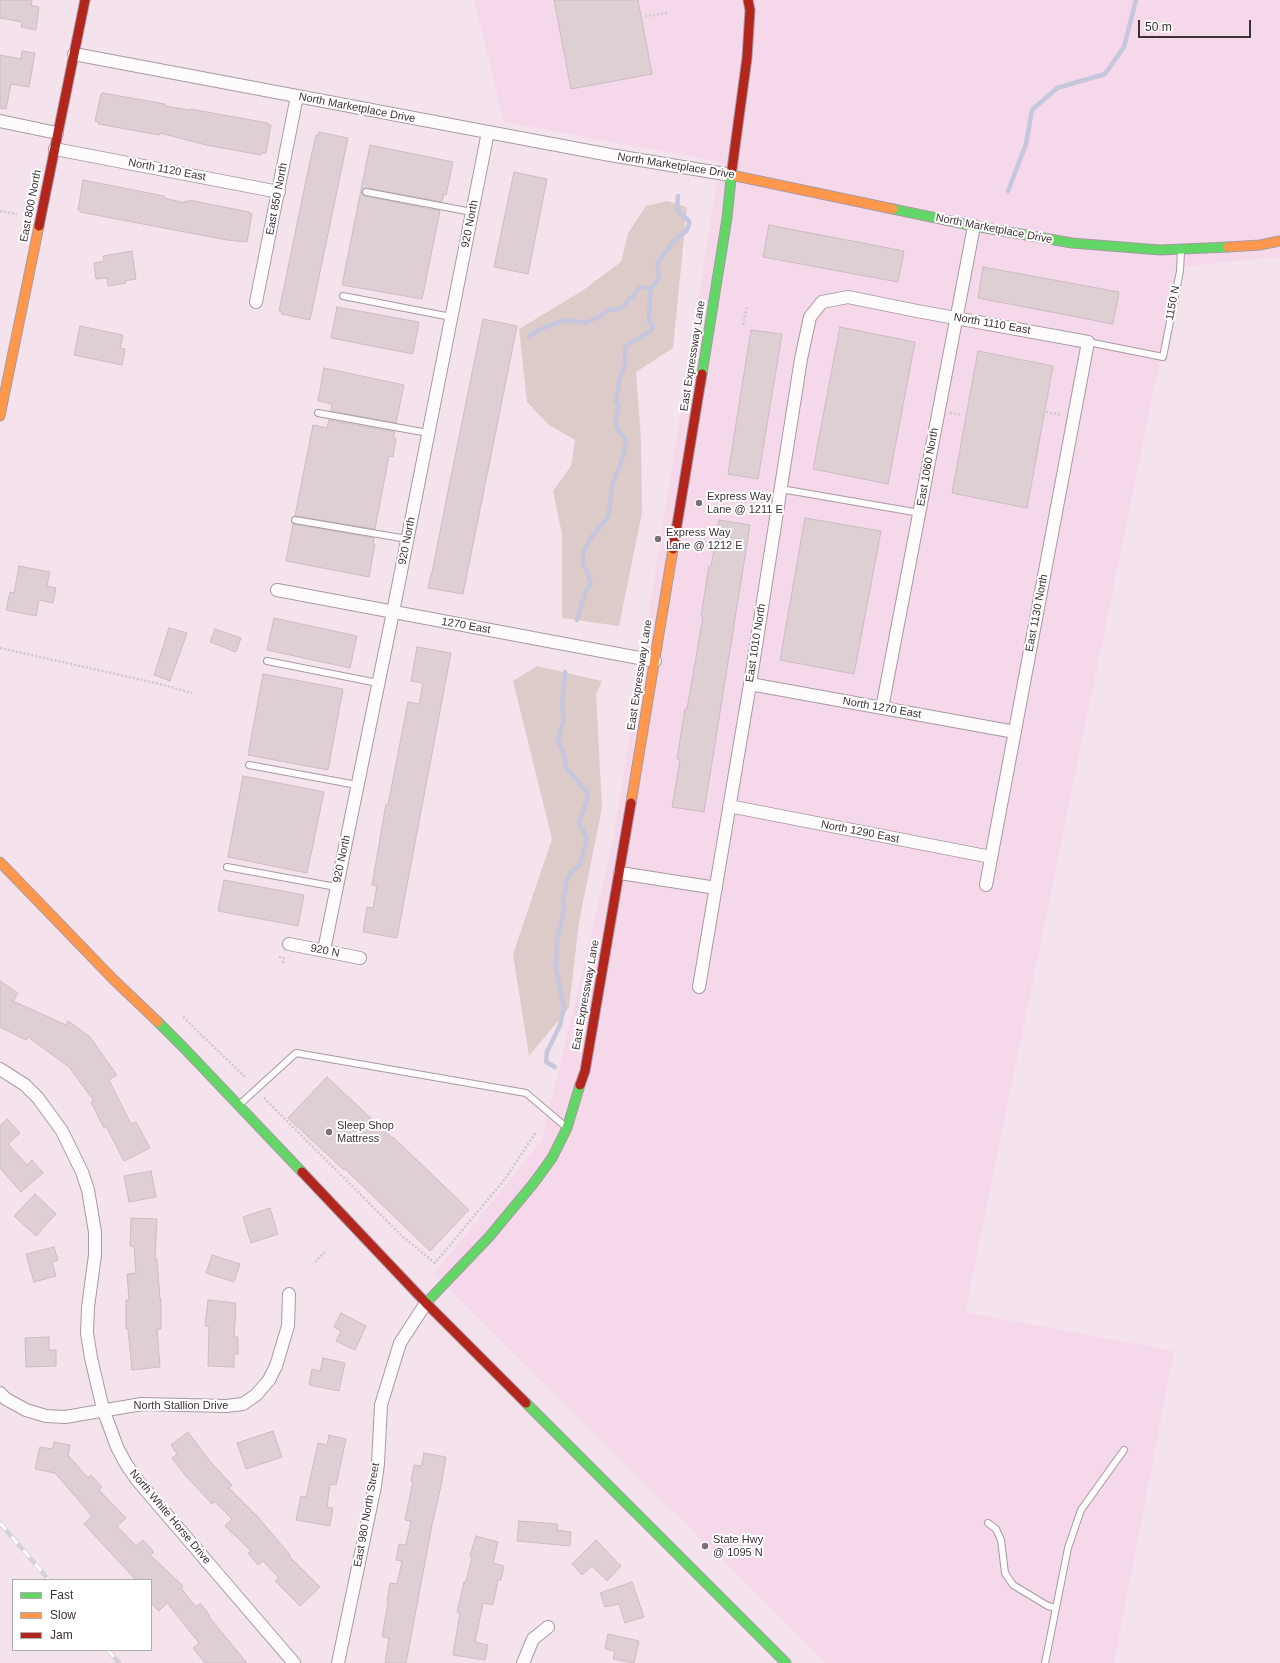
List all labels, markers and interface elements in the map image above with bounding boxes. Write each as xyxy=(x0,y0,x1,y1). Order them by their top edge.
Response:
scale bar xyxy=(1140,12,1253,38)
text: 50 m xyxy=(1145,20,1172,34)
street label: North Marketplace Drive xyxy=(298,90,416,126)
street label: North Marketplace Drive xyxy=(616,150,736,182)
street label: North 1120 East xyxy=(127,156,207,184)
street label: East 850 North xyxy=(264,162,290,236)
street label: East 800 North xyxy=(18,169,44,243)
street label: 920 North xyxy=(459,199,481,249)
street label: North Marketplace Drive xyxy=(935,211,1053,247)
street label: 1150 N xyxy=(1163,285,1183,321)
street label: East Expressway Lane xyxy=(678,300,708,412)
street label: North 1110 East xyxy=(953,311,1031,337)
street label: East 1060 North xyxy=(915,427,941,507)
place label: Express Way Lane @ 1211 E xyxy=(707,490,783,516)
marker: Express Way Lane @ 1211 E xyxy=(694,498,704,508)
street label: 920 North xyxy=(396,516,418,566)
place label: Express Way Lane @ 1212 E xyxy=(666,526,743,552)
marker: Express Way Lane @ 1212 E xyxy=(653,534,663,544)
street label: East 1130 North xyxy=(1023,573,1051,653)
street label: East 1010 North xyxy=(743,603,769,683)
street label: 1270 East xyxy=(440,615,492,637)
street label: East Expressway Lane xyxy=(625,619,655,731)
street label: North 1270 East xyxy=(842,695,922,721)
street label: North 1290 East xyxy=(820,818,900,846)
street label: 920 North xyxy=(331,834,353,884)
street label: East Expressway Lane xyxy=(570,939,602,1051)
street label: 920 N xyxy=(309,942,341,960)
place label: Sleep Shop Mattress xyxy=(337,1119,394,1145)
marker: Sleep Shop Mattress xyxy=(324,1127,334,1137)
street label: North Stallion Drive xyxy=(134,1399,228,1413)
street label: East 980 North Street xyxy=(351,1462,383,1568)
street label: North White Horse Drive xyxy=(127,1467,213,1567)
place label: State Hwy @ 1095 N xyxy=(713,1533,763,1559)
marker: State Hwy @ 1095 N xyxy=(700,1541,710,1551)
legend xyxy=(12,1579,152,1651)
text: Fast xyxy=(50,1588,73,1602)
text: Slow xyxy=(50,1608,76,1622)
text: Jam xyxy=(50,1628,73,1642)

